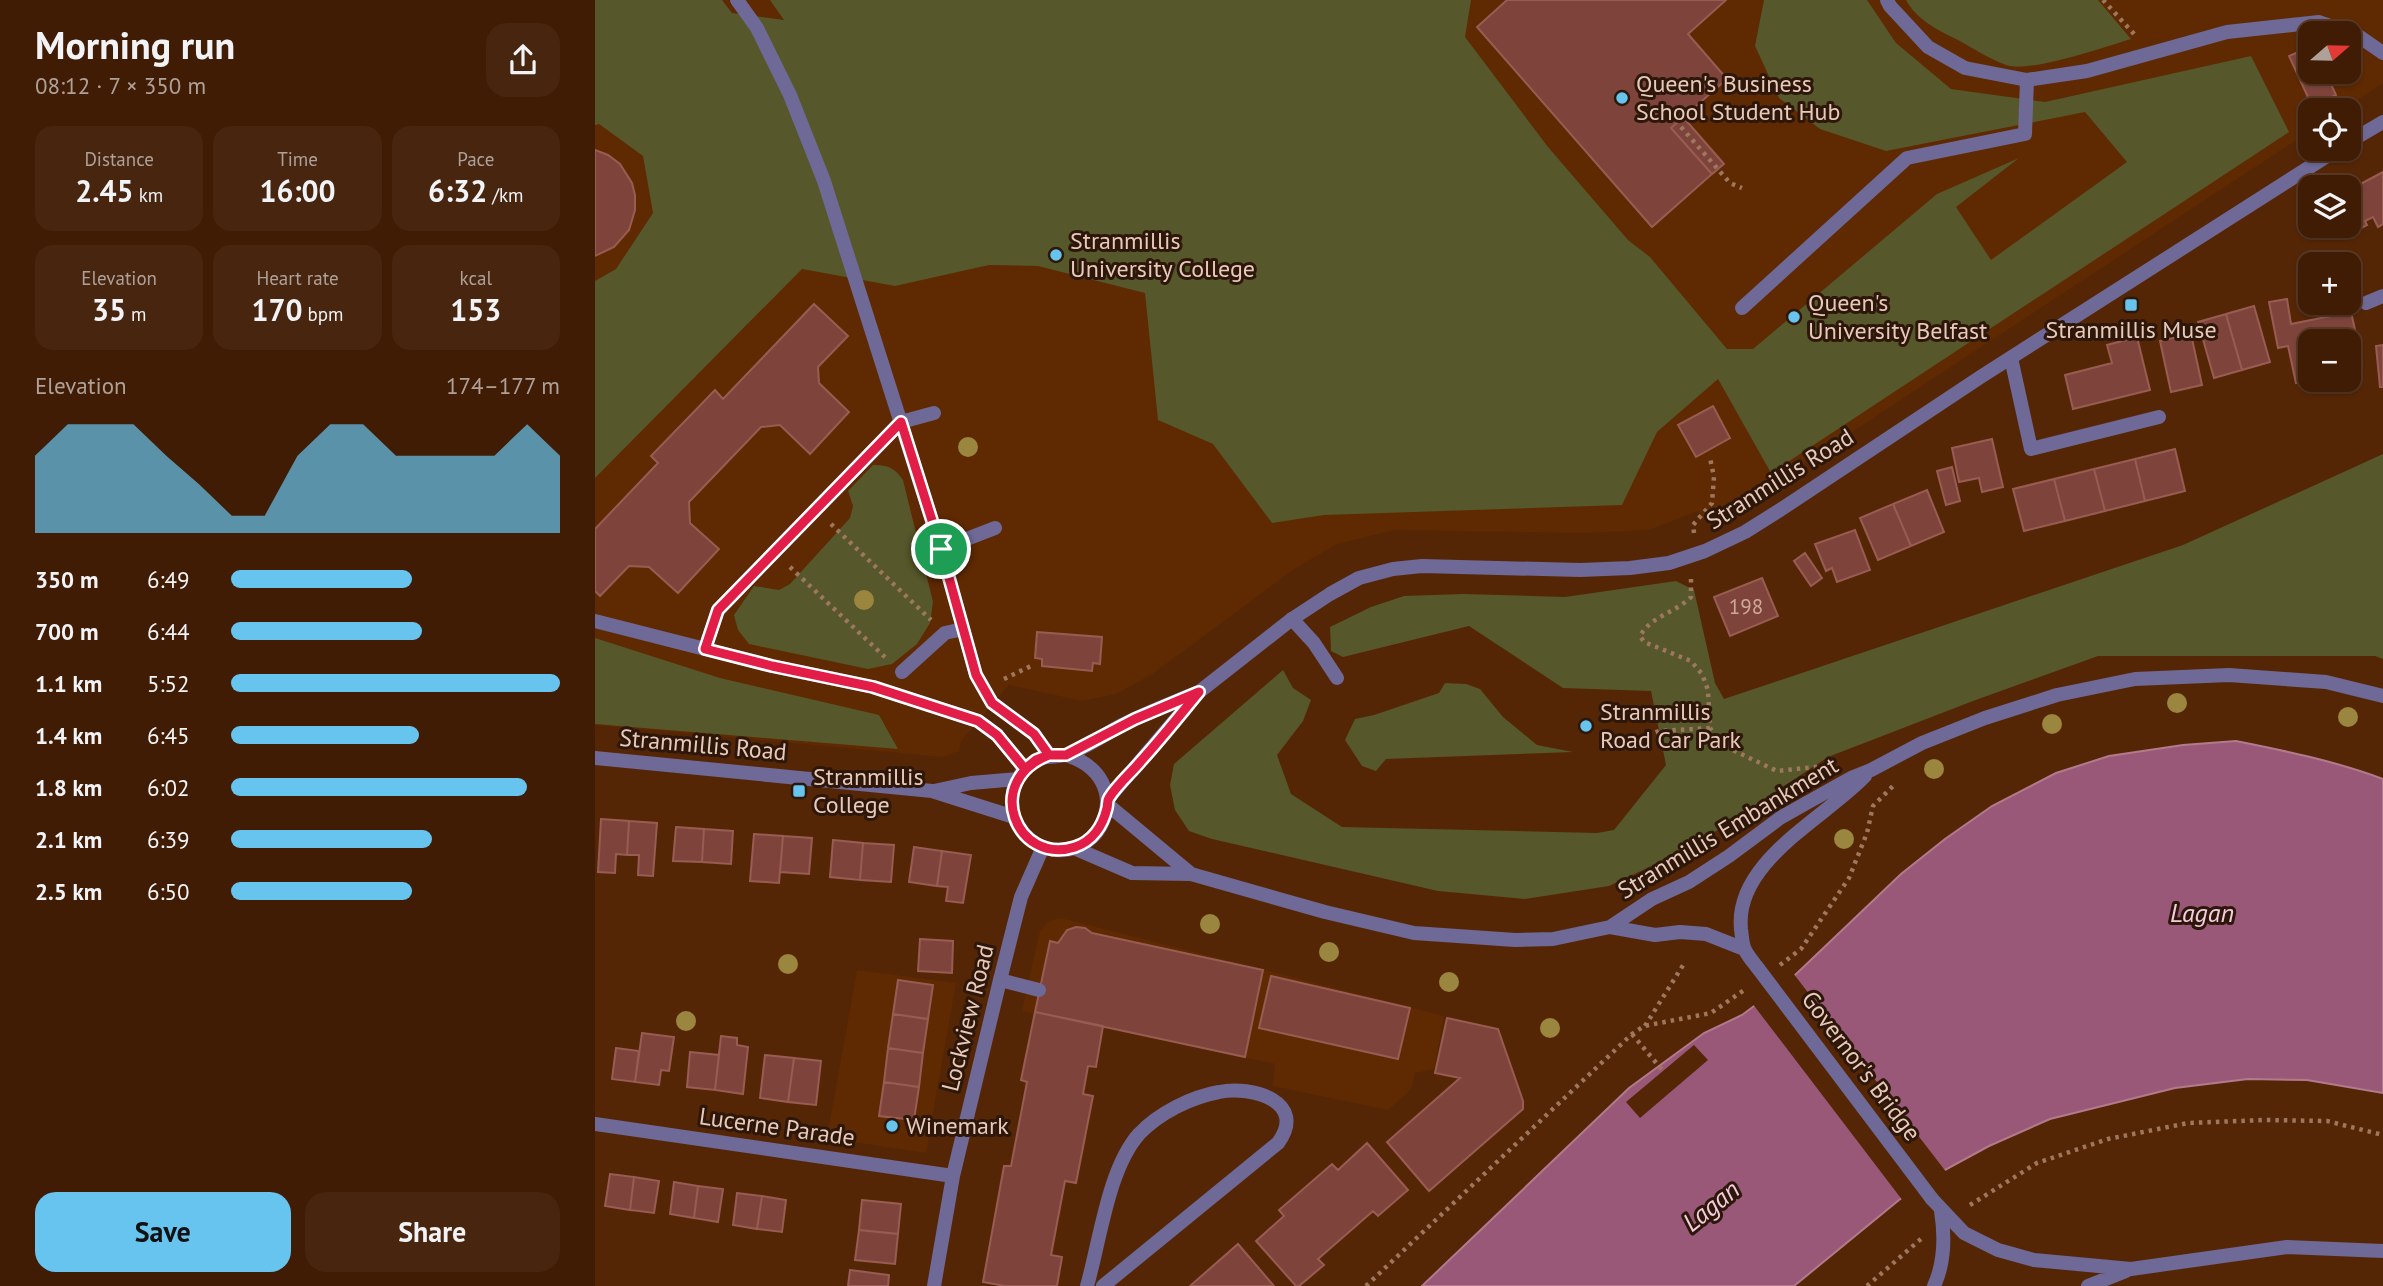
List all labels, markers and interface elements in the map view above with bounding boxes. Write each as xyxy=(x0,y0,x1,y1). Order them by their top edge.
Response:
text: Morning run xyxy=(35,20,235,69)
north arrow xyxy=(2298,21,2361,84)
map controls xyxy=(2298,21,2361,392)
button: share xyxy=(486,23,560,97)
place label: Queen's Business School Student Hub xyxy=(1636,68,1840,127)
text: 08:12 · 7 × 350 m xyxy=(35,71,206,100)
marker: Queen's Business School Student Hub xyxy=(1614,90,1630,106)
button: locate xyxy=(2298,98,2361,161)
text: Distance xyxy=(84,147,154,171)
text: Time xyxy=(277,147,318,171)
text: Pace xyxy=(457,147,494,171)
text: 2.45 xyxy=(75,171,134,210)
text: 16:00 xyxy=(259,171,336,210)
text: 6:32 xyxy=(428,171,487,210)
button: layers xyxy=(2298,175,2361,238)
text: km xyxy=(134,183,163,207)
text: /km xyxy=(487,183,524,207)
place label: Stranmillis University College xyxy=(1070,225,1255,284)
marker: Stranmillis University College xyxy=(1048,247,1064,263)
button: + xyxy=(2298,252,2361,315)
text: Elevation xyxy=(81,266,157,290)
text: Heart rate xyxy=(256,266,339,290)
text: kcal xyxy=(460,266,492,290)
place label: Queen's University Belfast xyxy=(1808,287,1987,346)
text: 35 xyxy=(92,290,126,329)
text: 170 xyxy=(251,290,302,329)
text: 153 xyxy=(450,290,501,329)
marker: Stranmillis Muse xyxy=(2123,297,2139,313)
text: m xyxy=(126,302,146,326)
text: bpm xyxy=(302,302,344,326)
marker: Queen's University Belfast xyxy=(1786,309,1802,325)
place label: Stranmillis Muse xyxy=(2045,314,2217,345)
button: − xyxy=(2298,329,2361,392)
text: Elevation xyxy=(35,371,127,400)
text: 174–177 m xyxy=(446,371,560,400)
street label: Stranmillis Road xyxy=(1700,421,1859,536)
pin xyxy=(911,519,971,579)
icon: arrive xyxy=(922,530,960,568)
text: 350 m xyxy=(35,565,98,594)
text: 6:49 xyxy=(147,565,190,594)
house number: 198 xyxy=(1729,593,1763,620)
text: 700 m xyxy=(35,617,98,646)
text: 6:44 xyxy=(147,617,190,646)
text: 1.1 km xyxy=(35,669,102,698)
text: 5:52 xyxy=(147,669,190,698)
place label: Stranmillis Road Car Park xyxy=(1600,696,1742,755)
marker: Stranmillis Road Car Park xyxy=(1578,718,1594,734)
text: 1.4 km xyxy=(35,721,102,750)
text: 6:45 xyxy=(147,721,190,750)
street label: Stranmillis Road xyxy=(618,722,788,767)
street label: Stranmillis Embankment xyxy=(1612,749,1844,906)
place label: Stranmillis College xyxy=(813,761,924,820)
text: 1.8 km xyxy=(35,773,102,802)
text: 6:02 xyxy=(147,773,190,802)
marker: Stranmillis College xyxy=(791,783,807,799)
text: 2.1 km xyxy=(35,825,102,854)
text: 6:39 xyxy=(147,825,190,854)
text: 2.5 km xyxy=(35,877,102,906)
text: 6:50 xyxy=(147,877,190,906)
water label: Lagan xyxy=(2170,896,2234,929)
street label: Lockview Road xyxy=(934,941,1001,1095)
street label: Governor's Bridge xyxy=(1795,985,1928,1147)
street label: Lucerne Parade xyxy=(697,1100,857,1153)
place label: Winemark xyxy=(906,1110,1009,1141)
marker: Winemark xyxy=(884,1118,900,1134)
water label: Lagan xyxy=(1675,1173,1746,1239)
button: Save xyxy=(35,1192,291,1272)
button: Share xyxy=(305,1192,560,1272)

